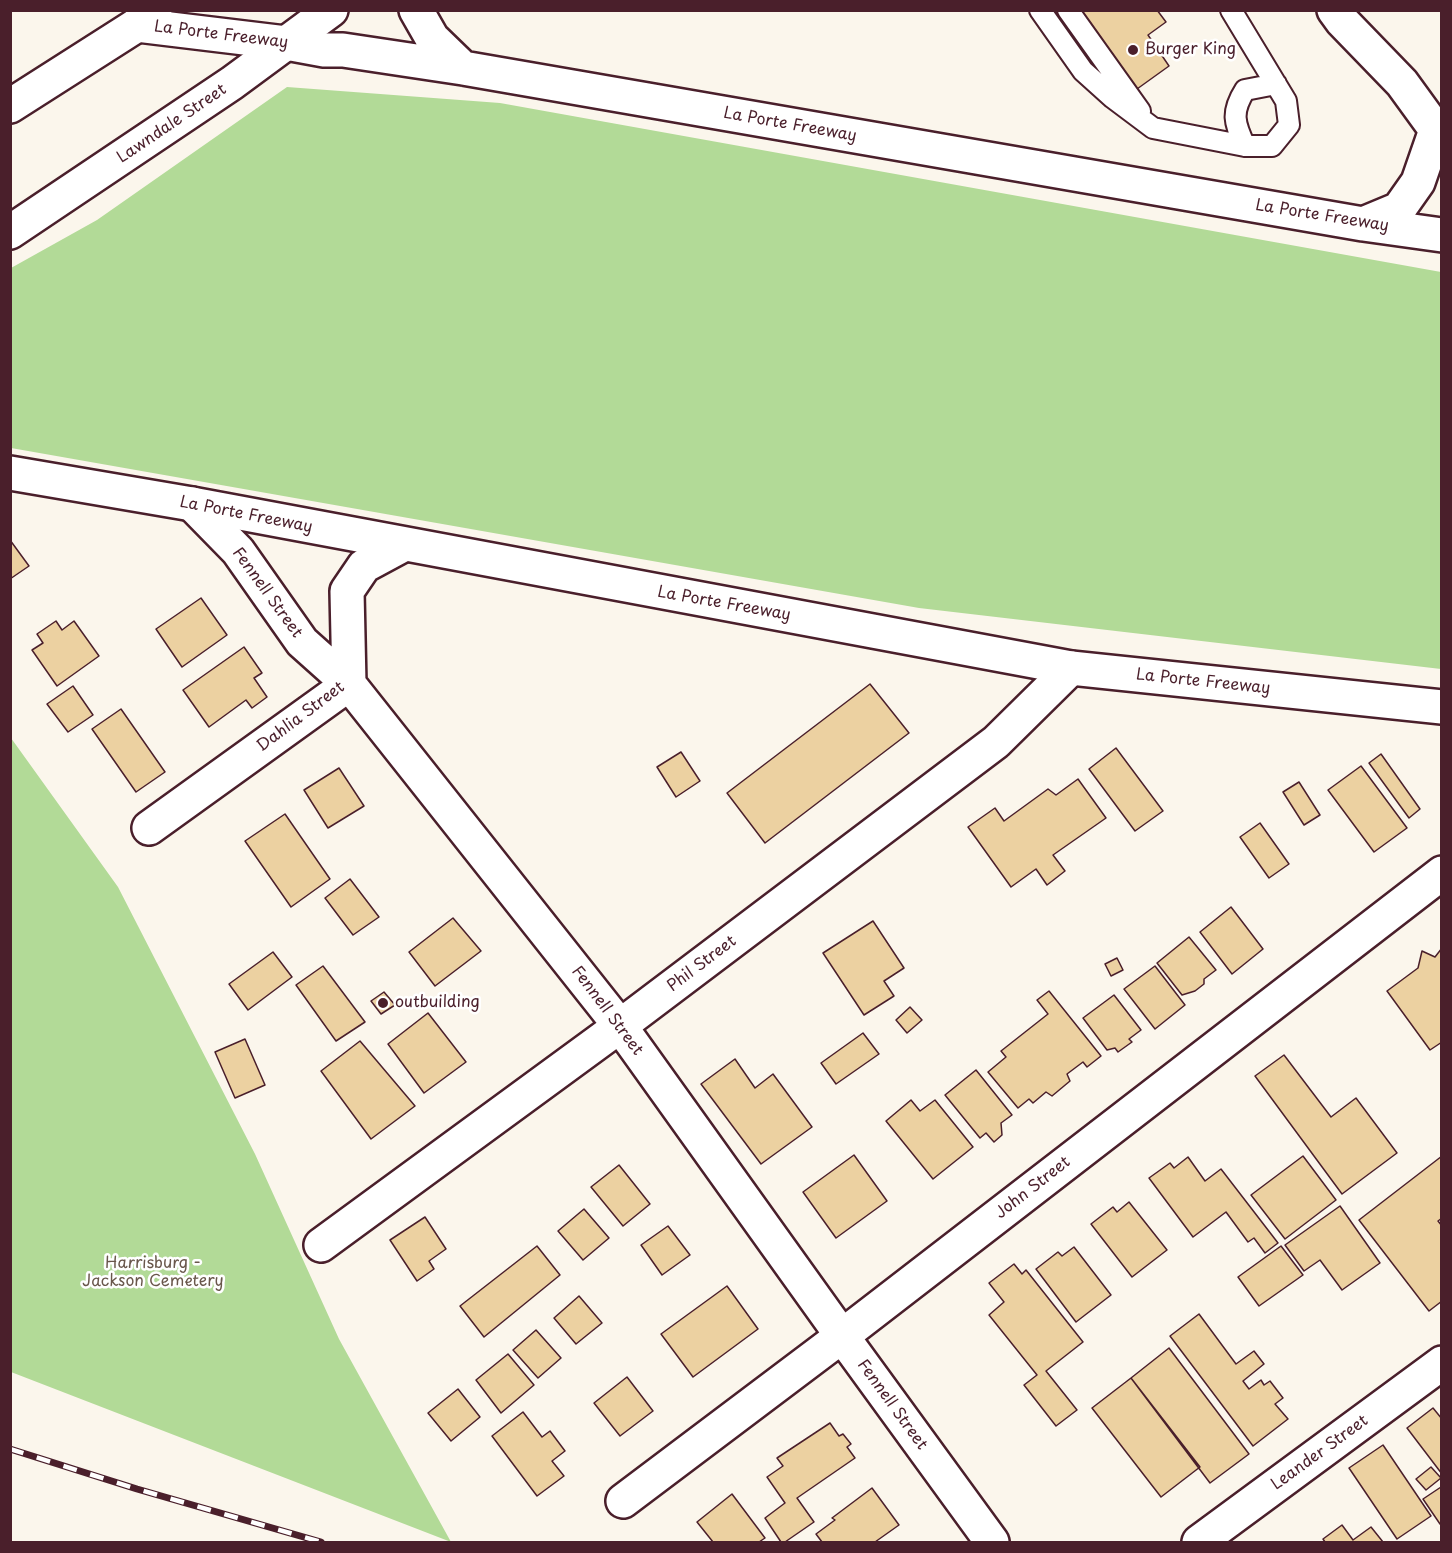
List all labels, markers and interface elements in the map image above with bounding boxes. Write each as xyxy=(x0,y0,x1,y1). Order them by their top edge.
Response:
street label: La Porte Freeway xyxy=(153,17,289,53)
place label: Burger King xyxy=(1145,40,1236,60)
marker: Burger King xyxy=(1126,43,1140,57)
street label: Lawndale Street xyxy=(114,80,230,168)
street label: La Porte Freeway xyxy=(722,104,858,146)
street label: La Porte Freeway xyxy=(1254,196,1390,236)
street label: La Porte Freeway xyxy=(178,493,314,537)
street label: Fennell Street xyxy=(228,544,306,642)
street label: La Porte Freeway xyxy=(656,583,792,625)
street label: La Porte Freeway xyxy=(1135,665,1271,699)
street label: Dahlia Street xyxy=(253,678,349,756)
street label: Phil Street xyxy=(664,932,740,996)
street label: Fennell Street xyxy=(567,963,647,1059)
place label: outbuilding xyxy=(395,993,480,1013)
marker: outbuilding xyxy=(376,996,390,1010)
street label: John Street xyxy=(992,1153,1074,1223)
park label: Harrisburg - Jackson Cemetery xyxy=(82,1254,224,1292)
street label: Fennell Street xyxy=(853,1356,931,1454)
street label: Leander Street xyxy=(1268,1411,1372,1495)

